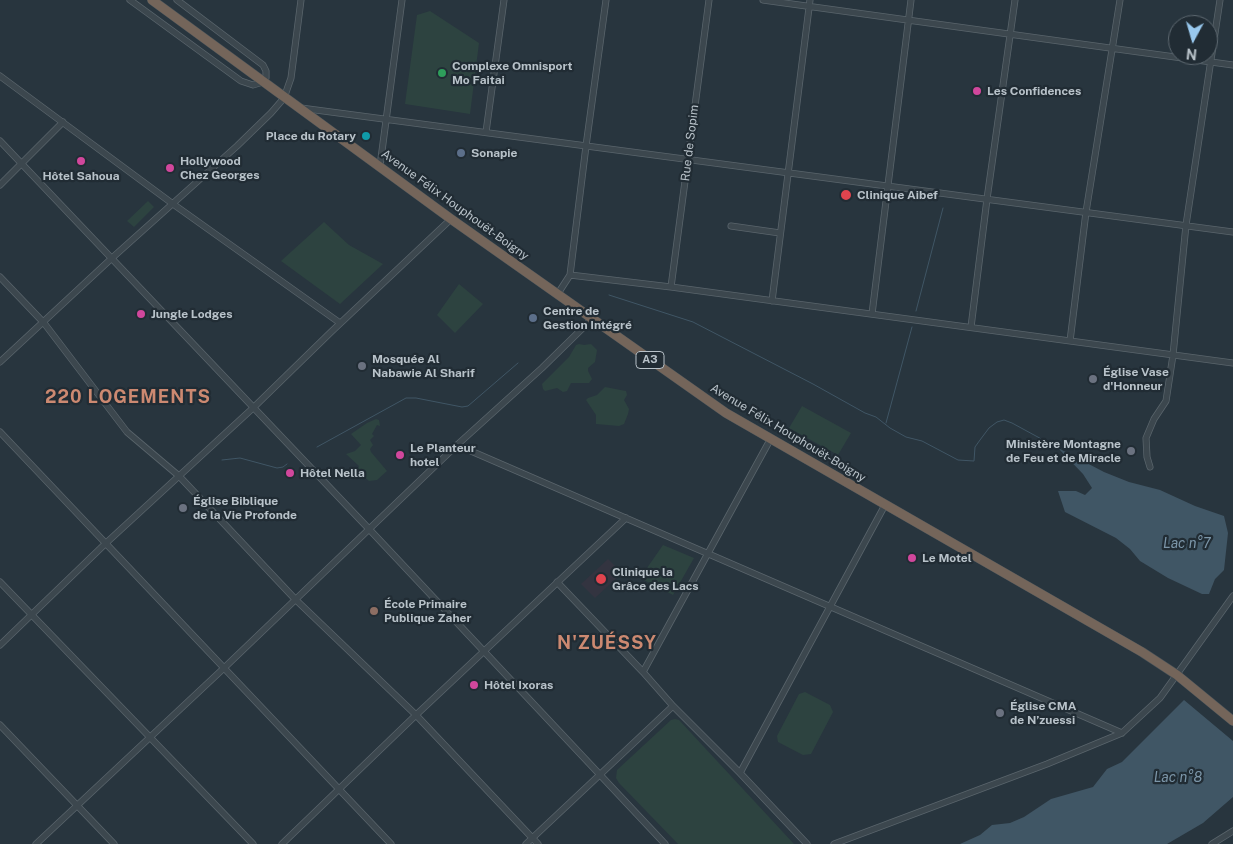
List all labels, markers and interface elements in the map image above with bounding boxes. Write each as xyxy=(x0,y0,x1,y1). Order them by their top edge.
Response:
north arrow xyxy=(1168,15,1218,65)
text: N xyxy=(1185,45,1198,62)
place label: Complexe Omnisport Mo Faitai xyxy=(452,59,572,87)
marker: Complexe Omnisport Mo Faitai xyxy=(436,67,448,79)
place label: Les Confidences xyxy=(987,84,1081,98)
marker: Les Confidences xyxy=(971,85,983,97)
street label: Rue de Sopim xyxy=(678,104,702,182)
place label: Place du Rotary xyxy=(266,129,356,143)
marker: Place du Rotary xyxy=(360,130,372,142)
place label: Sonapie xyxy=(471,146,517,160)
street label: Avenue Félix Houphouët-Boigny xyxy=(378,147,532,263)
marker: Sonapie xyxy=(455,147,467,159)
place label: Hollywood Chez Georges xyxy=(180,154,260,182)
marker: Hôtel Sahoua xyxy=(75,155,87,167)
marker: Hollywood Chez Georges xyxy=(164,162,176,174)
place label: Hôtel Sahoua xyxy=(42,169,120,183)
marker: Clinique Aibef xyxy=(839,188,853,202)
place label: Clinique Aibef xyxy=(857,188,938,202)
place label: Centre de Gestion Intégré xyxy=(543,304,632,332)
place label: Jungle Lodges xyxy=(151,307,232,321)
marker: Jungle Lodges xyxy=(135,308,147,320)
marker: Centre de Gestion Intégré xyxy=(527,312,539,324)
place label: Mosquée Al Nabawie Al Sharif xyxy=(372,352,475,380)
road number: A3 xyxy=(636,352,664,368)
marker: Mosquée Al Nabawie Al Sharif xyxy=(356,360,368,372)
place label: Église Vase d'Honneur xyxy=(1103,365,1169,393)
marker: Église Vase d'Honneur xyxy=(1087,373,1099,385)
street label: Avenue Félix Houphouët-Boigny xyxy=(708,381,868,485)
district label: 220 LOGEMENTS xyxy=(43,386,213,408)
place label: Ministère Montagne de Feu et de Miracle xyxy=(1006,437,1121,465)
place label: Le Planteur hotel xyxy=(410,441,476,469)
marker: Ministère Montagne de Feu et de Miracle xyxy=(1125,445,1137,457)
marker: Le Planteur hotel xyxy=(394,449,406,461)
place label: Hôtel Nella xyxy=(300,466,365,480)
marker: Hôtel Nella xyxy=(284,467,296,479)
place label: Église Biblique de la Vie Profonde xyxy=(193,494,297,522)
marker: Église Biblique de la Vie Profonde xyxy=(177,502,189,514)
water label: Lac n°7 xyxy=(1163,536,1211,552)
place label: Le Motel xyxy=(922,551,972,565)
marker: Le Motel xyxy=(906,552,918,564)
place label: Clinique la Grâce des Lacs xyxy=(612,565,699,593)
marker: Clinique la Grâce des Lacs xyxy=(594,572,608,586)
place label: École Primaire Publique Zaher xyxy=(384,597,471,625)
marker: École Primaire Publique Zaher xyxy=(368,605,380,617)
district label: N'ZUÉSSY xyxy=(556,632,658,654)
place label: Hôtel Ixoras xyxy=(484,678,553,692)
marker: Hôtel Ixoras xyxy=(468,679,480,691)
place label: Église CMA de N’zuessi xyxy=(1010,699,1076,727)
marker: Église CMA de N’zuessi xyxy=(994,707,1006,719)
water label: Lac n°8 xyxy=(1154,770,1202,786)

